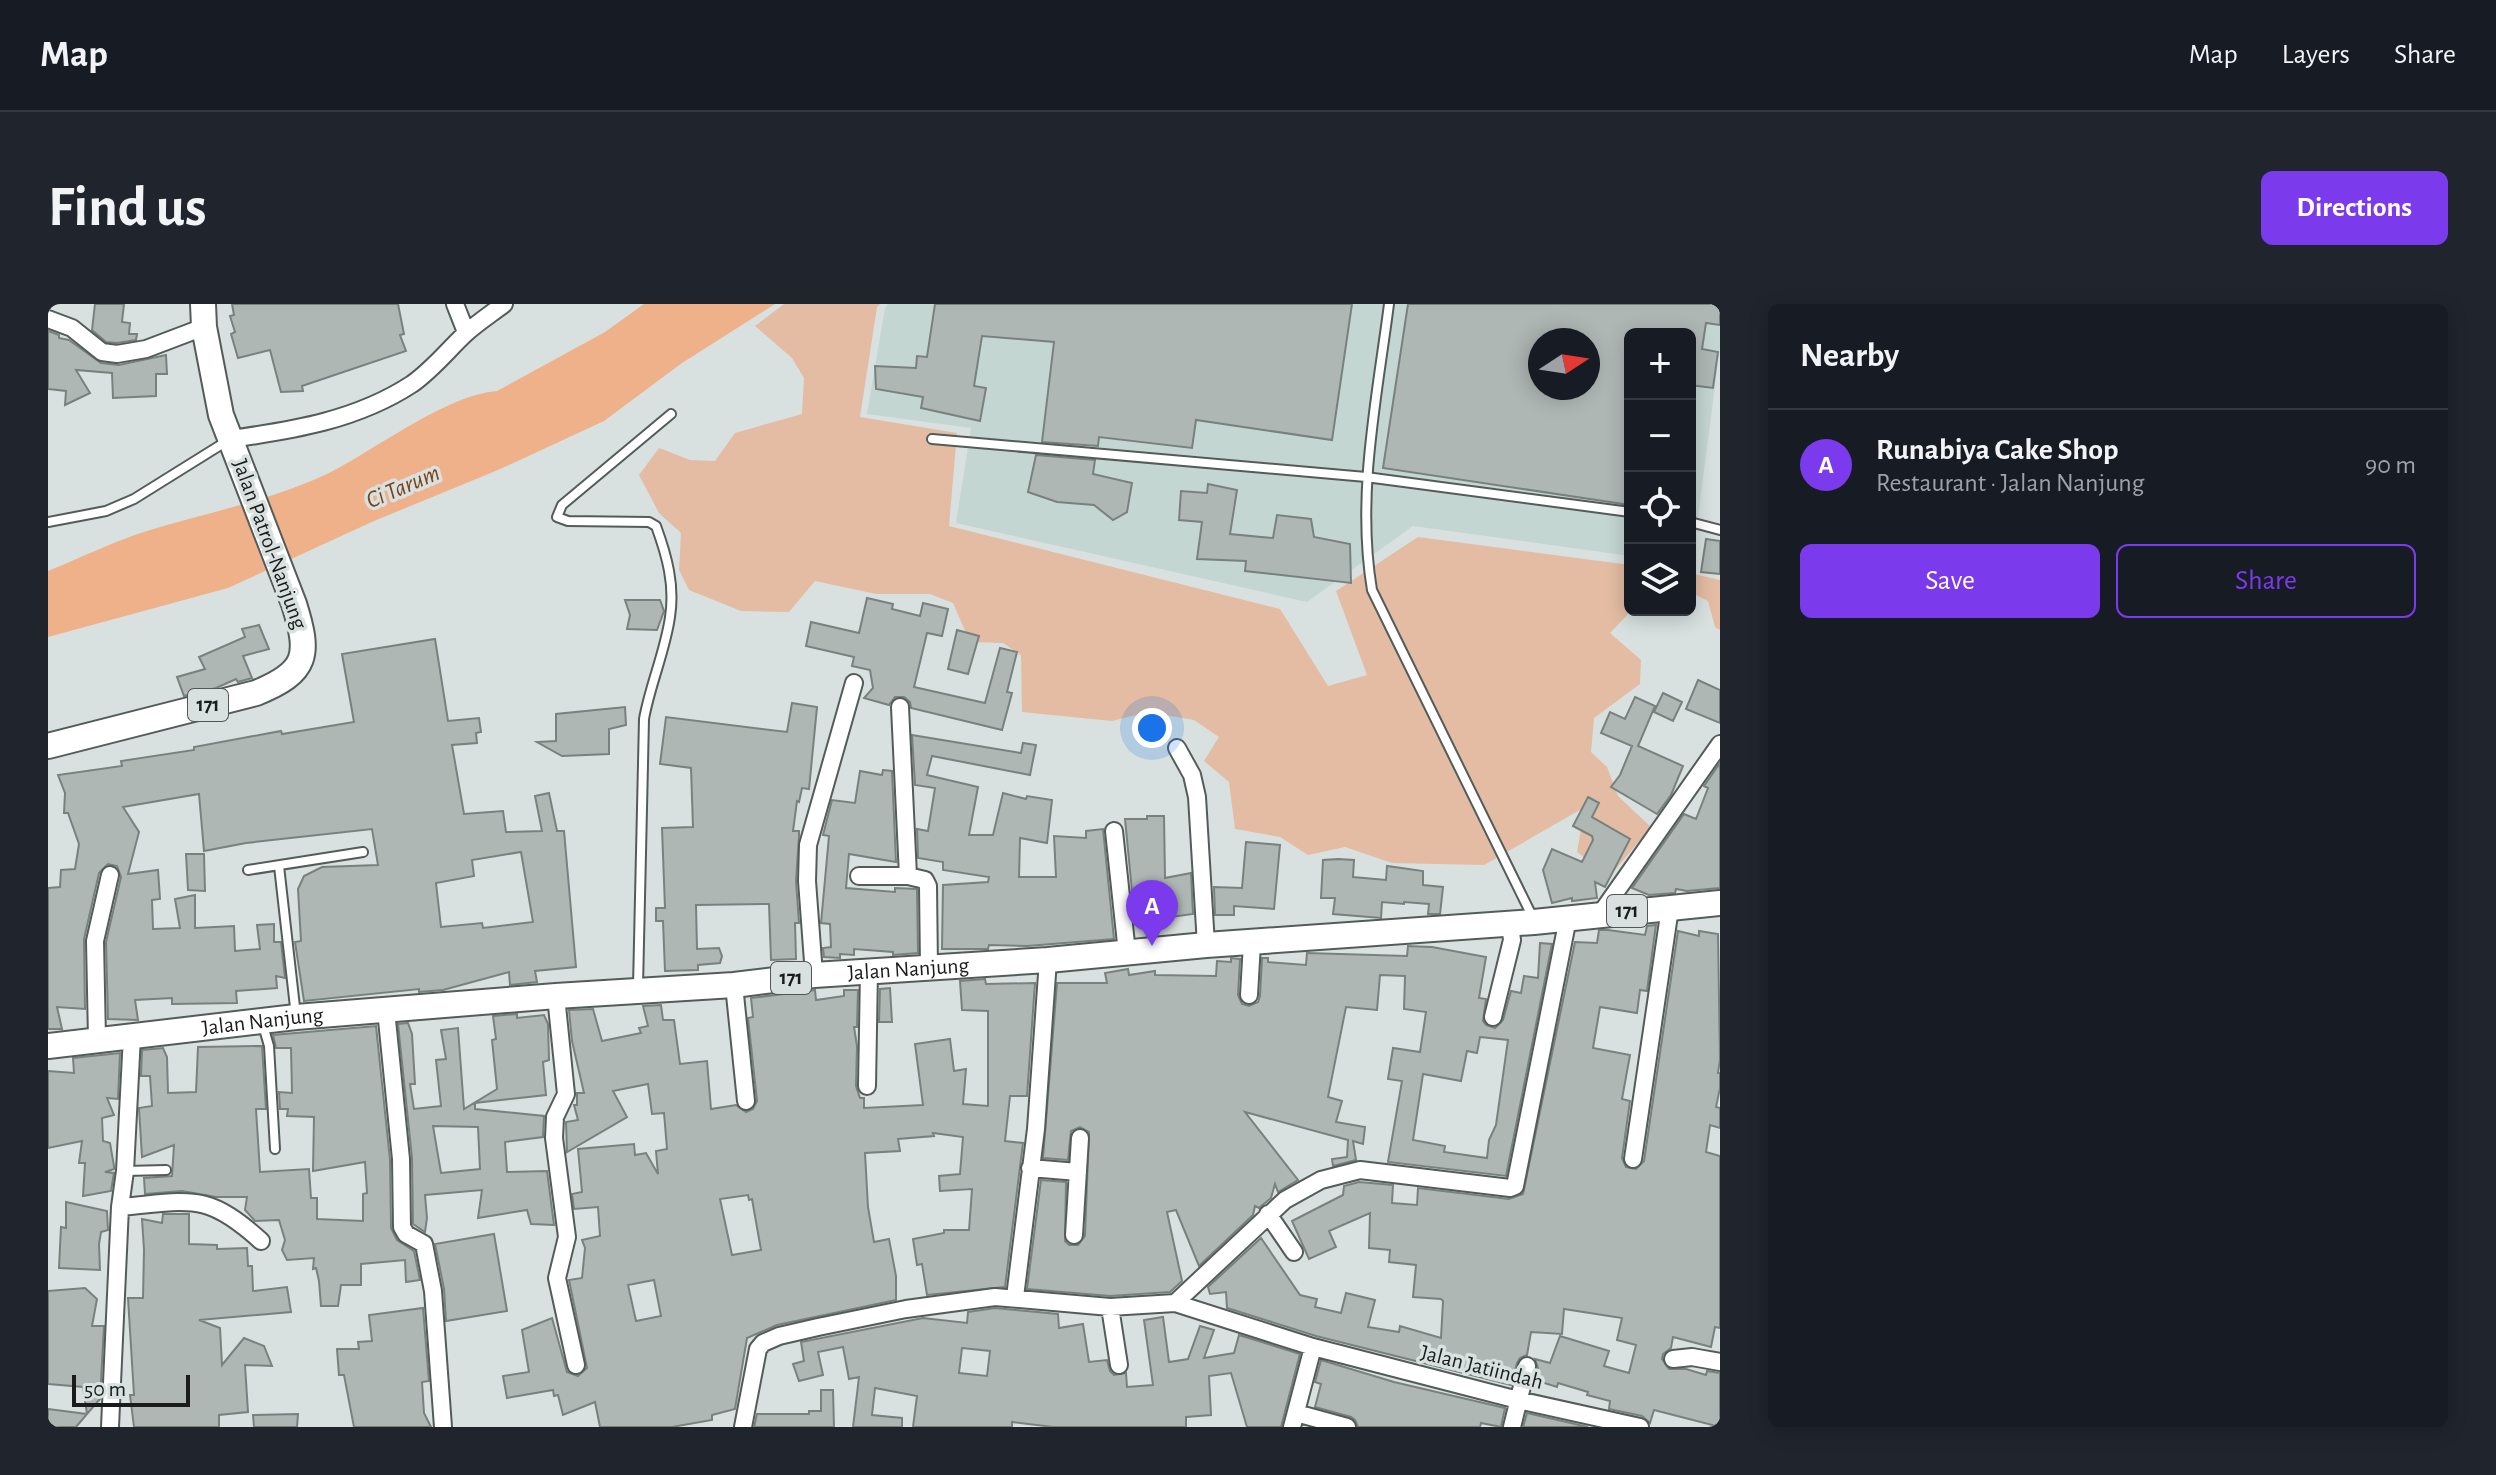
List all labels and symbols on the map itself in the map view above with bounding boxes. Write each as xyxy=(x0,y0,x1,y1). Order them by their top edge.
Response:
north arrow xyxy=(1528,328,1600,400)
street label: Jalan Patrol-Nanjung xyxy=(229,456,311,632)
water label: Ci Tarum xyxy=(363,461,443,513)
road number: 171 xyxy=(188,689,228,721)
your location xyxy=(1132,708,1172,748)
pin: A xyxy=(1126,880,1178,946)
road number: 171 xyxy=(1607,895,1647,927)
street label: Jalan Nanjung xyxy=(847,954,970,984)
road number: 171 xyxy=(771,962,811,994)
street label: Jalan Nanjung xyxy=(201,1004,324,1039)
street label: Jalan Jatiindah xyxy=(1418,1341,1546,1393)
scale bar xyxy=(72,1371,190,1407)

